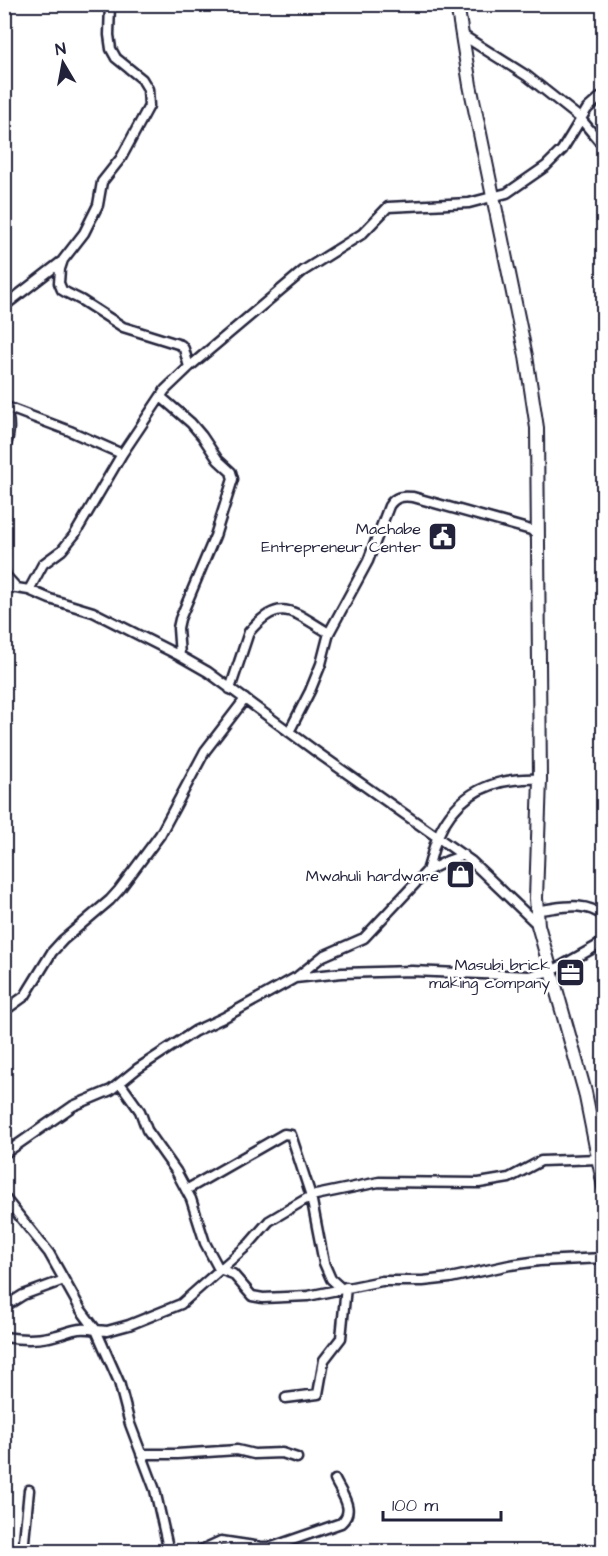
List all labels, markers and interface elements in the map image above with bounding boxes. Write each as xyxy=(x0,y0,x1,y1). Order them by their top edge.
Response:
north arrow xyxy=(33,33,93,93)
text: N xyxy=(54,38,67,61)
place label: Machabe Entrepreneur Center xyxy=(261,518,421,558)
public building icon: Machabe Entrepreneur Center xyxy=(426,521,458,553)
shop icon: Mwahuli hardware xyxy=(444,859,476,891)
place label: Mwahuli hardware xyxy=(306,865,439,887)
place label: Masubi brick making company xyxy=(429,954,550,995)
office icon: Masubi brick making company xyxy=(555,957,587,989)
scale bar xyxy=(383,1484,502,1522)
text: 100 m xyxy=(392,1493,438,1518)

